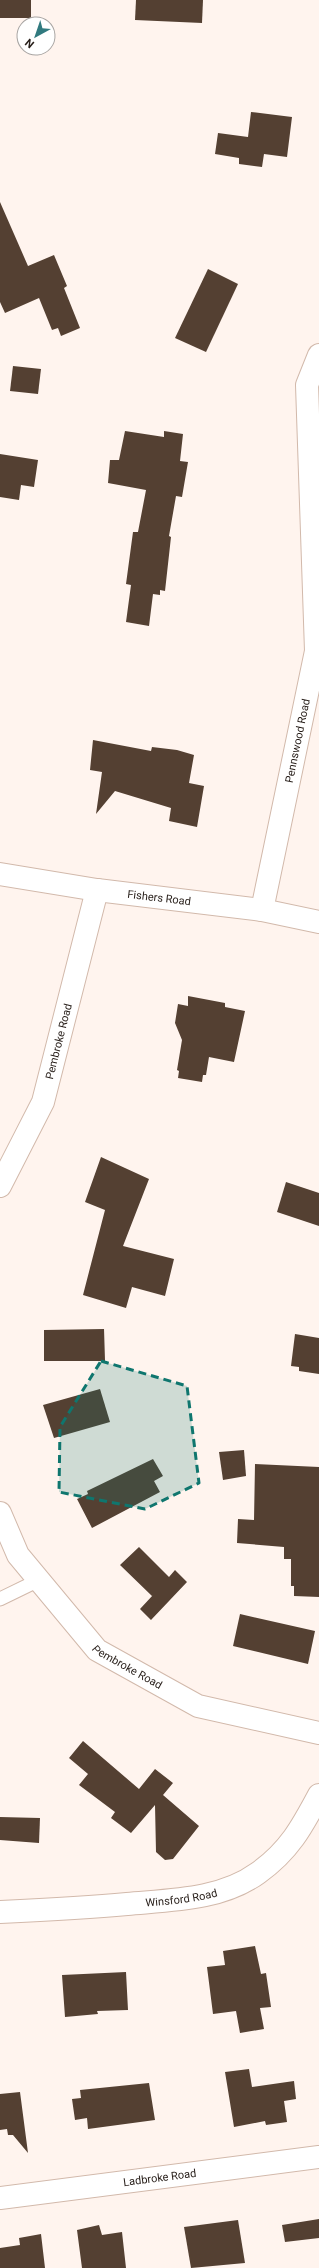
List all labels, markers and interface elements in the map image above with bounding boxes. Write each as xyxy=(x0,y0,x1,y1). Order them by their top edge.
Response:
north arrow xyxy=(16,16,56,56)
text: N xyxy=(23,36,37,51)
street label: Pennswood Road xyxy=(282,697,312,784)
street label: Fishers Road xyxy=(127,887,192,908)
street label: Pembroke Road xyxy=(43,1002,74,1081)
street label: Pembroke Road xyxy=(89,1643,165,1691)
street label: Winsford Road xyxy=(145,1886,219,1909)
street label: Ladbroke Road xyxy=(122,2166,197,2189)

